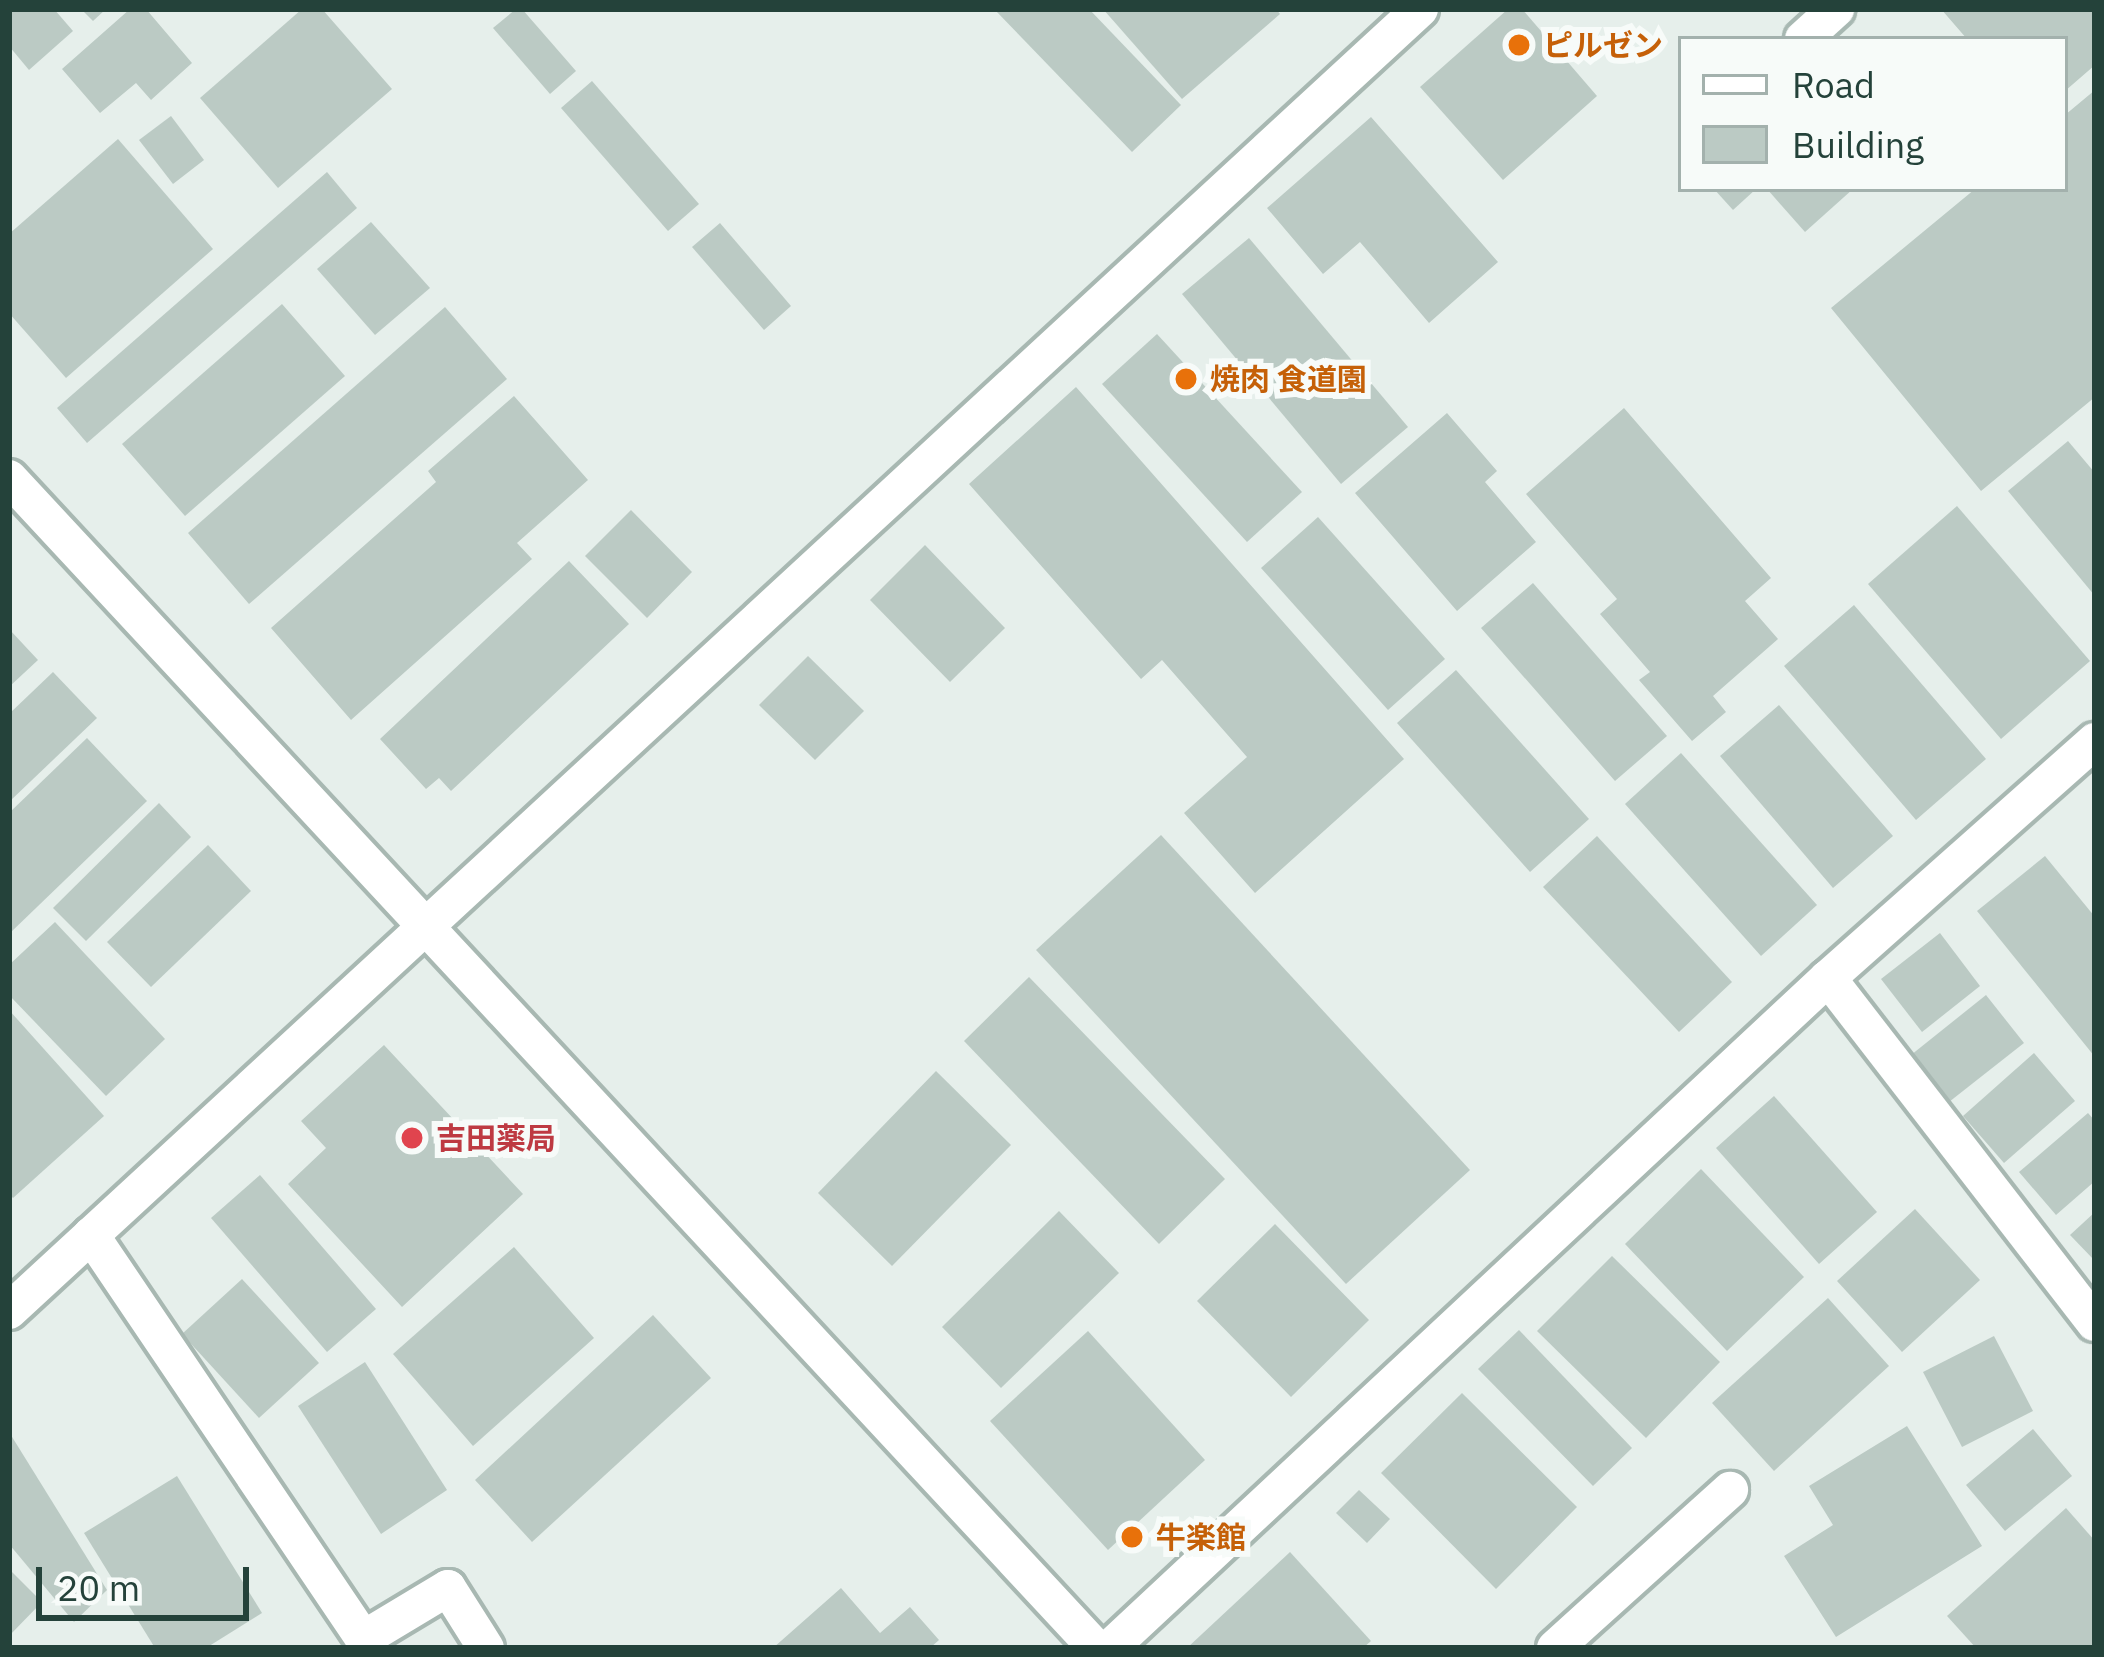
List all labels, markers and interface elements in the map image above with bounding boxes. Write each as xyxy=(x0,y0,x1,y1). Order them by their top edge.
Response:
place label: ピルゼン xyxy=(1543,27,1663,63)
marker: ピルゼン xyxy=(1506,32,1532,58)
legend xyxy=(1678,36,2068,192)
text: Road xyxy=(1792,61,1875,108)
text: Building xyxy=(1792,121,1924,168)
place label: 焼肉 食道園 xyxy=(1210,361,1367,397)
marker: 焼肉 食道園 xyxy=(1173,366,1199,392)
place label: 吉田薬局 xyxy=(436,1120,556,1156)
marker: 吉田薬局 xyxy=(399,1125,425,1151)
place label: 牛楽館 xyxy=(1156,1519,1246,1555)
marker: 牛楽館 xyxy=(1119,1524,1145,1550)
scale bar xyxy=(42,1543,255,1617)
text: 20 m xyxy=(57,1564,140,1611)

